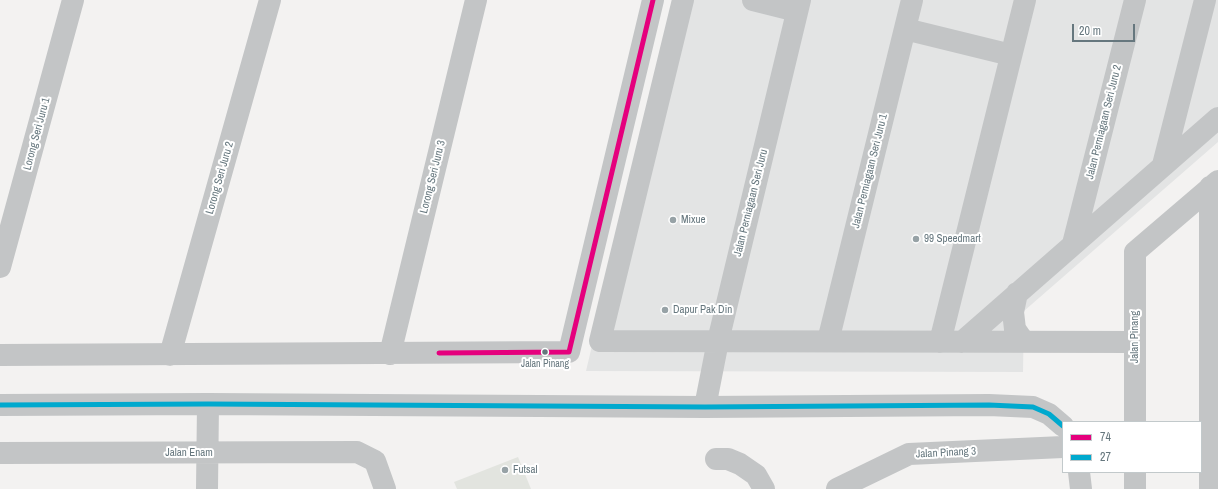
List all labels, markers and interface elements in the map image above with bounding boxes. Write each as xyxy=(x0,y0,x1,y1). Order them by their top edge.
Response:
scale bar xyxy=(1074,16,1137,42)
text: 20 m xyxy=(1079,23,1101,39)
street label: Jalan Perniagaan Seri Juru 2 xyxy=(1083,63,1125,181)
street label: Lorong Seri Juru 1 xyxy=(21,96,53,172)
street label: Jalan Perniagaan Seri Juru 1 xyxy=(849,112,891,230)
street label: Lorong Seri Juru 3 xyxy=(418,139,448,215)
street label: Lorong Seri Juru 2 xyxy=(203,140,237,216)
street label: Jalan Perniagaan Seri Juru xyxy=(731,148,771,258)
place label: Mixue xyxy=(681,213,706,227)
marker: Mixue xyxy=(668,215,678,225)
place label: 99 Speedmart xyxy=(924,232,981,246)
marker: 99 Speedmart xyxy=(911,234,921,244)
place label: Dapur Pak Din xyxy=(673,303,732,317)
marker: Dapur Pak Din xyxy=(660,305,670,315)
street label: Jalan Pinang xyxy=(1128,311,1142,363)
marker: Jalan Pinang xyxy=(540,347,550,357)
place label: Jalan Pinang xyxy=(521,358,569,370)
legend xyxy=(1062,421,1202,473)
text: 74 xyxy=(1100,429,1111,445)
street label: Jalan Pinang 3 xyxy=(916,445,976,461)
street label: Jalan Enam xyxy=(165,446,213,460)
text: 27 xyxy=(1100,449,1111,465)
place label: Futsal xyxy=(513,463,538,477)
marker: Futsal xyxy=(500,465,510,475)

